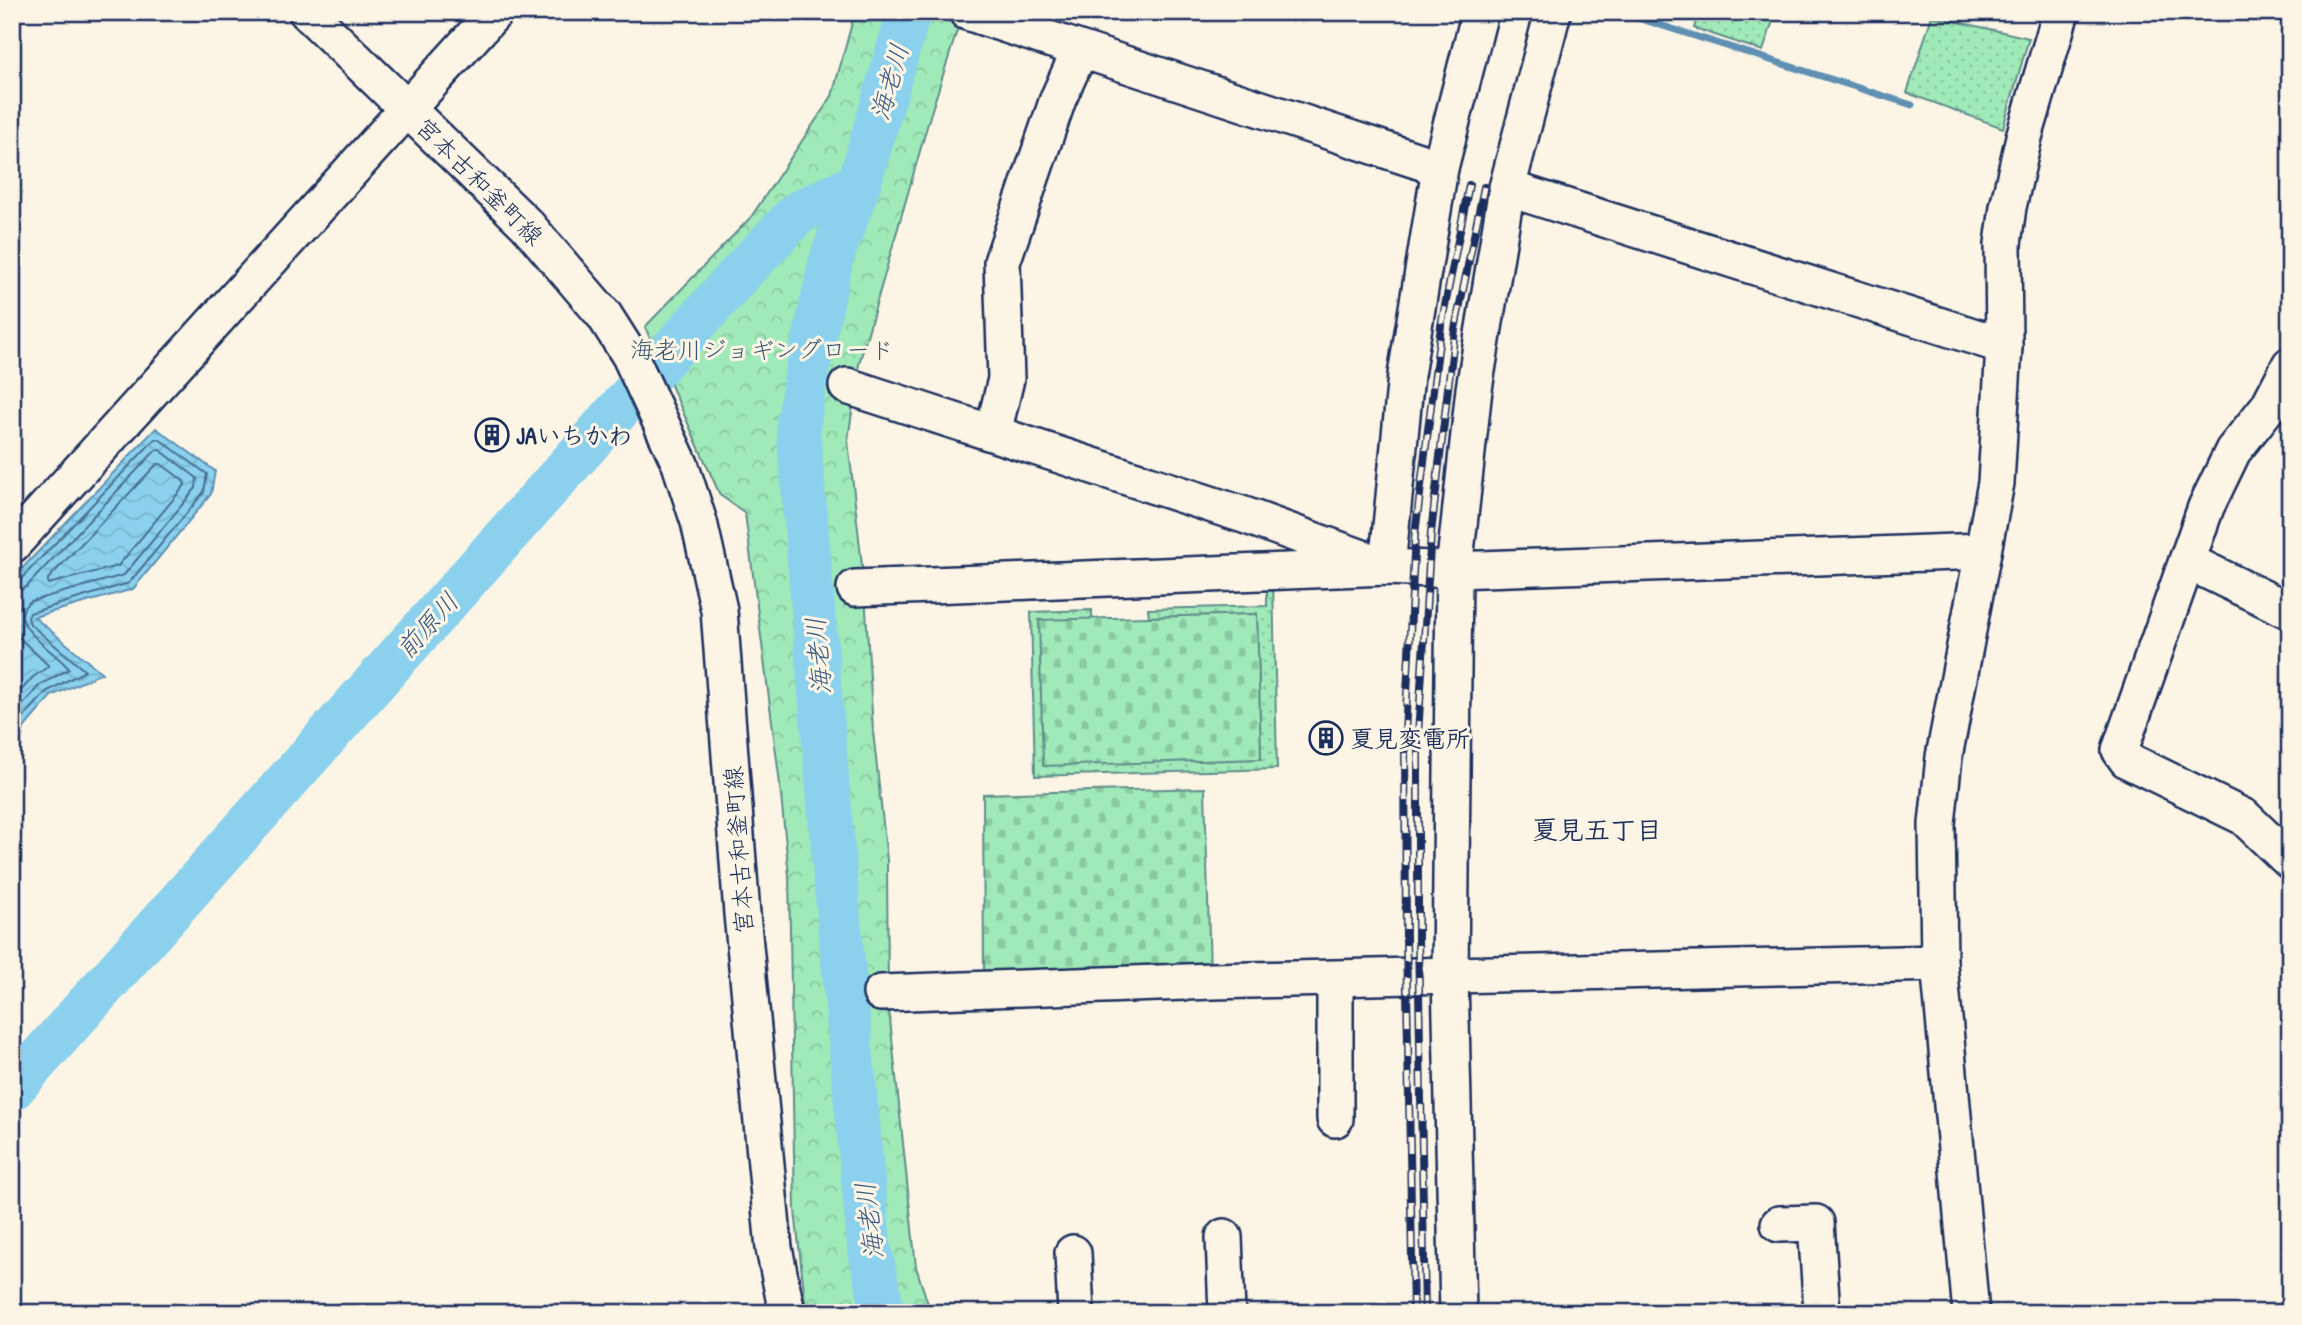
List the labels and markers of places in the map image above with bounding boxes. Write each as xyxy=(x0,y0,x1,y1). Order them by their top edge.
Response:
building icon: JAいちかわ xyxy=(473,416,511,454)
place label: JAいちかわ xyxy=(516,419,633,451)
building icon: 夏見変電所 xyxy=(1307,719,1345,757)
place label: 夏見変電所 xyxy=(1350,722,1470,754)

